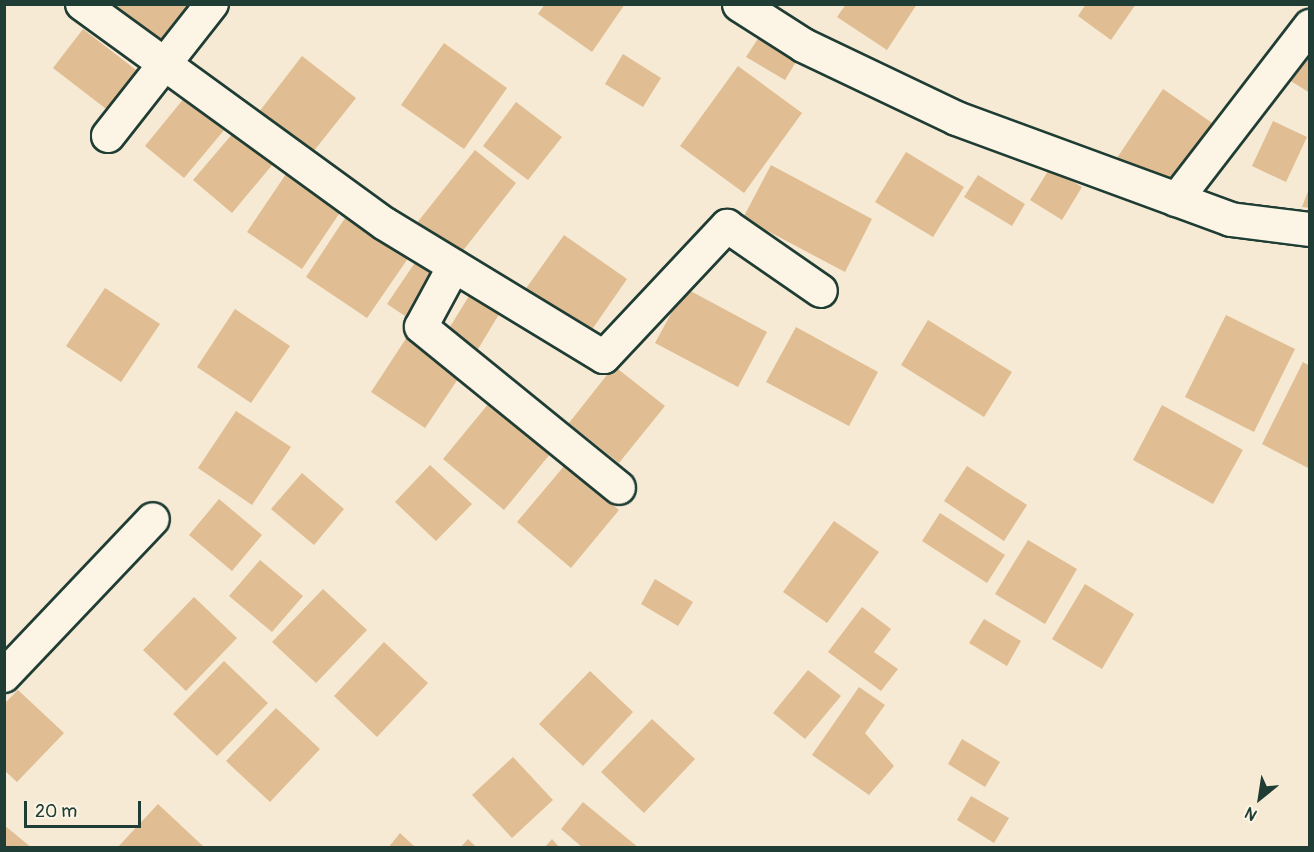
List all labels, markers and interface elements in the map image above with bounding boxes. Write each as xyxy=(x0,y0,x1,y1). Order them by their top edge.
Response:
north arrow xyxy=(1230,768,1290,828)
scale bar xyxy=(27,789,144,827)
text: 20 m xyxy=(35,800,77,823)
text: N xyxy=(1241,802,1261,825)

